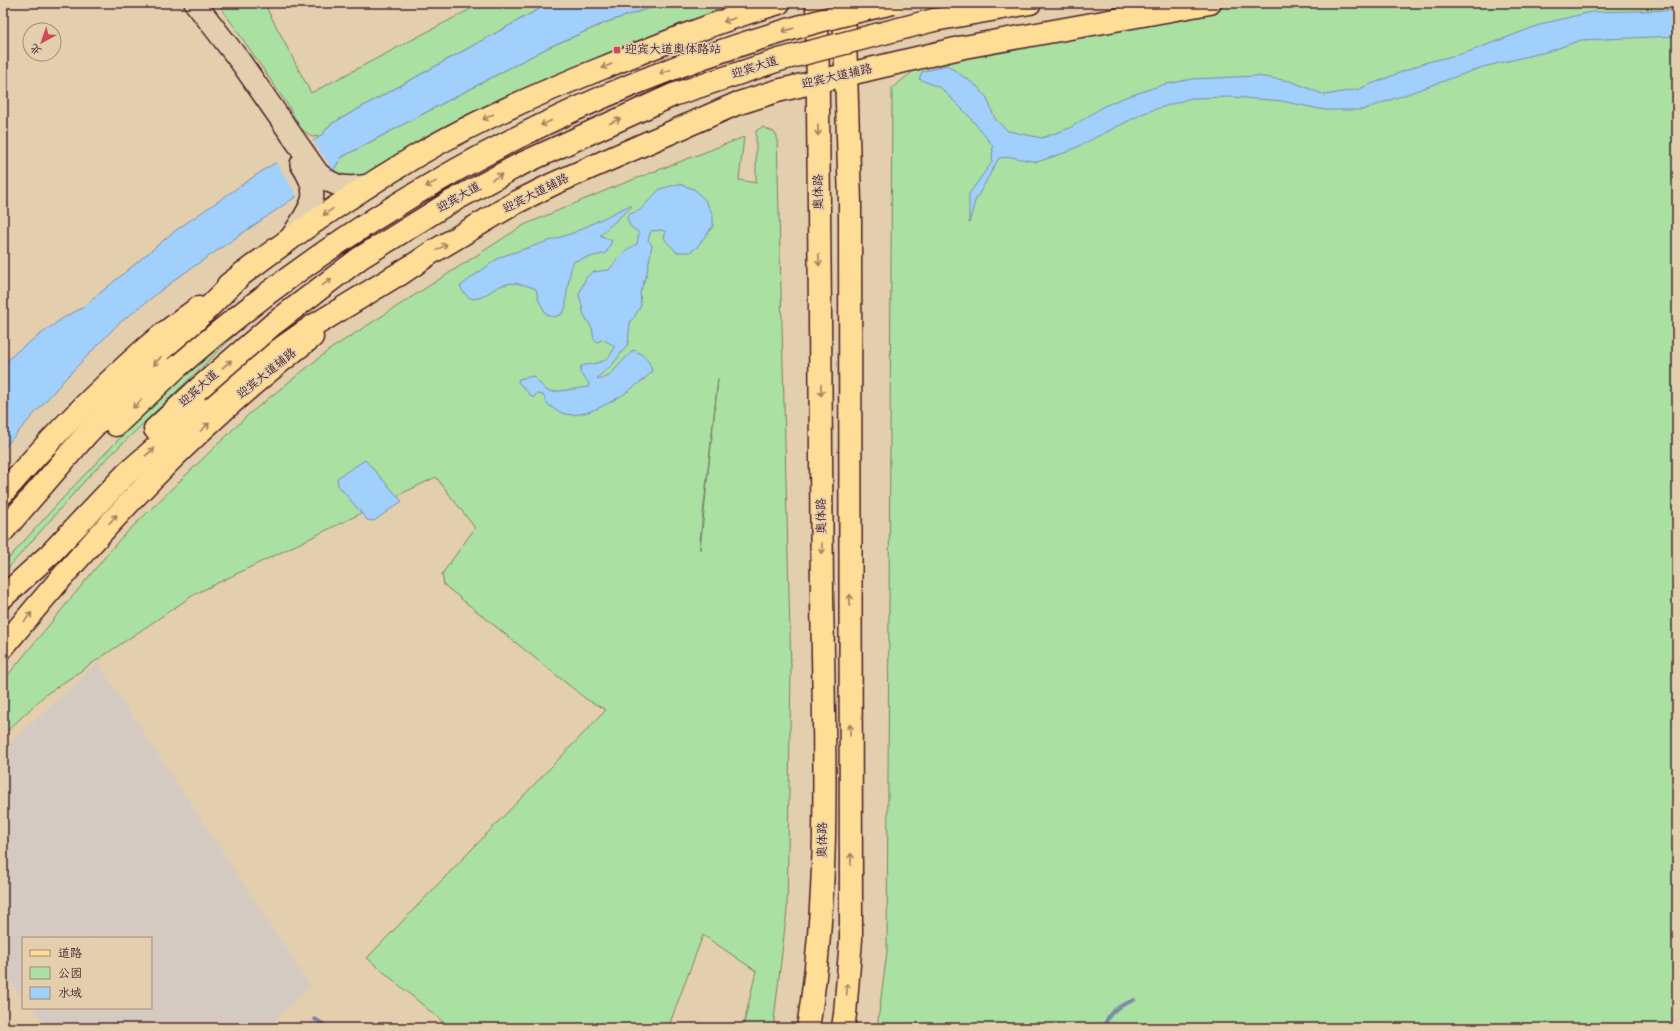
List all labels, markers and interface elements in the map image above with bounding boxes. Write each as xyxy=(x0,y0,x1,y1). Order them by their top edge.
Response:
one-way arrow xyxy=(723,16,735,24)
north arrow xyxy=(22,22,62,62)
one-way arrow xyxy=(782,27,795,34)
text: 北 xyxy=(28,40,45,58)
place label: 迎宾大道奥体路站 xyxy=(625,42,721,58)
marker: 迎宾大道奥体路站 xyxy=(612,45,622,55)
street label: 迎宾大道 xyxy=(730,53,780,83)
street label: 迎宾大道辅路 xyxy=(800,61,874,93)
one-way arrow xyxy=(602,62,614,70)
one-way arrow xyxy=(659,68,671,76)
one-way arrow xyxy=(482,114,494,121)
one-way arrow xyxy=(608,117,620,124)
one-way arrow xyxy=(540,120,552,127)
one-way arrow xyxy=(814,123,822,136)
street label: 迎宾大道辅路 xyxy=(500,171,572,217)
one-way arrow xyxy=(491,172,503,180)
street label: 奥体路 xyxy=(811,174,827,210)
street label: 迎宾大道 xyxy=(434,179,484,217)
one-way arrow xyxy=(425,181,437,188)
one-way arrow xyxy=(323,208,334,216)
one-way arrow xyxy=(436,242,448,250)
one-way arrow xyxy=(815,253,823,266)
one-way arrow xyxy=(322,278,333,286)
street label: 迎宾大道辅路 xyxy=(234,345,300,403)
one-way arrow xyxy=(152,356,161,366)
one-way arrow xyxy=(221,360,232,369)
street label: 迎宾大道 xyxy=(176,367,222,411)
one-way arrow xyxy=(817,383,825,396)
one-way arrow xyxy=(132,399,142,408)
one-way arrow xyxy=(200,422,210,431)
one-way arrow xyxy=(145,448,156,457)
street label: 奥体路 xyxy=(814,498,830,534)
one-way arrow xyxy=(108,514,117,524)
one-way arrow xyxy=(818,541,826,554)
one-way arrow xyxy=(846,594,854,607)
one-way arrow xyxy=(23,611,32,622)
one-way arrow xyxy=(846,724,854,737)
street label: 奥体路 xyxy=(815,822,831,858)
one-way arrow xyxy=(847,853,855,866)
legend xyxy=(22,937,152,1009)
text: 道路 xyxy=(58,946,82,962)
text: 公园 xyxy=(58,966,82,982)
one-way arrow xyxy=(844,983,851,996)
text: 水域 xyxy=(58,986,82,1002)

